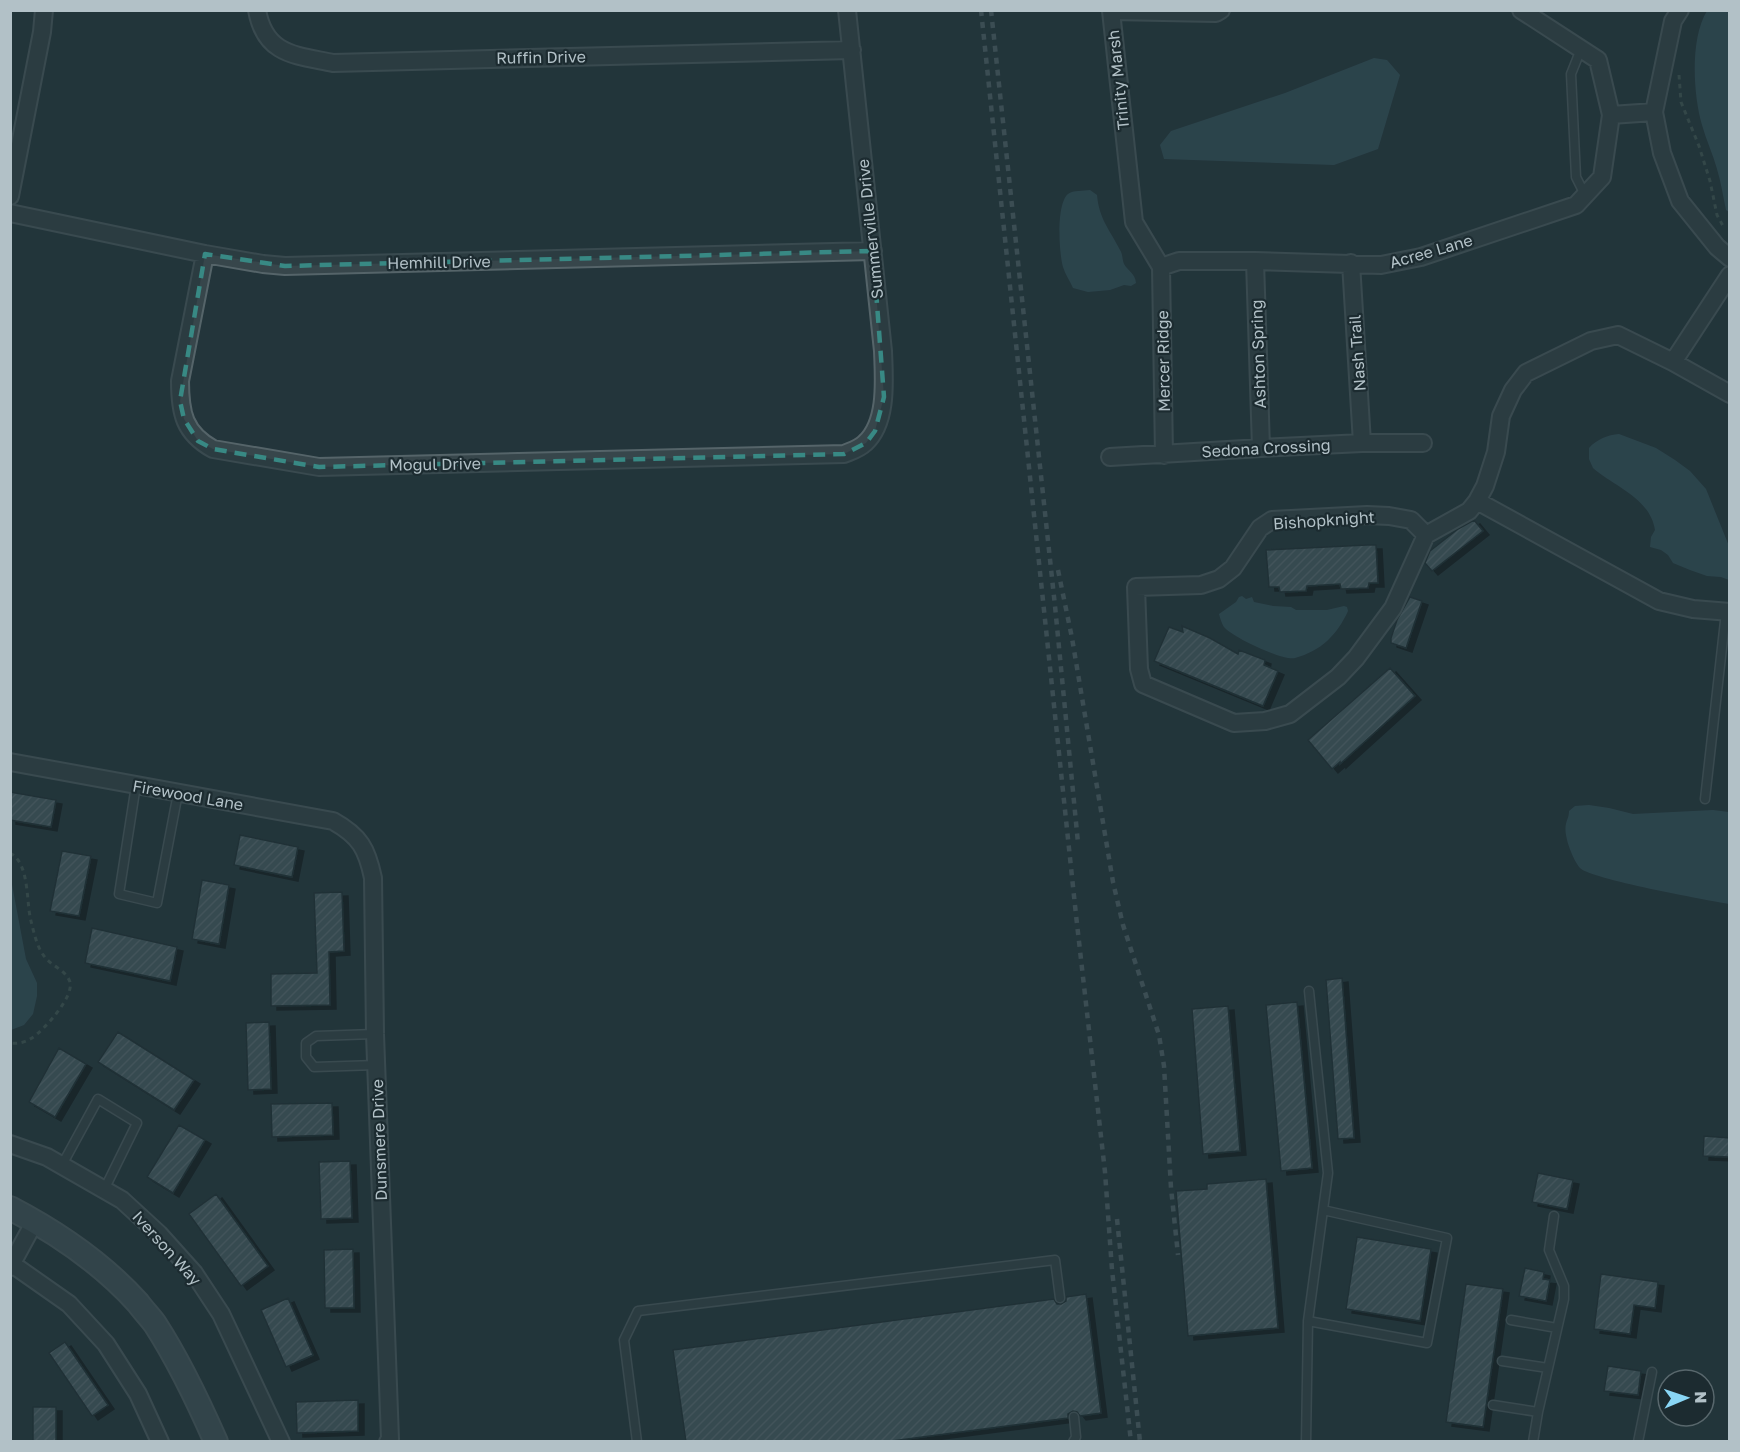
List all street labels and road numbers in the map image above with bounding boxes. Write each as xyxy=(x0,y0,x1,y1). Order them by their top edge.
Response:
street label: Trinity Marsh xyxy=(1103,29,1133,131)
street label: Ruffin Drive xyxy=(496,46,586,68)
street label: Summerville Drive xyxy=(853,158,887,300)
street label: Acree Lane xyxy=(1387,230,1475,272)
street label: Hemhill Drive xyxy=(387,251,491,273)
street label: Ashton Spring xyxy=(1246,299,1270,409)
street label: Mercer Ridge xyxy=(1152,310,1174,412)
street label: Nash Trail xyxy=(1344,314,1370,392)
street label: Sedona Crossing xyxy=(1201,435,1331,461)
street label: Mogul Drive xyxy=(389,453,481,475)
street label: Bishopknight xyxy=(1272,506,1376,534)
street label: Firewood Lane xyxy=(131,775,245,815)
street label: Dunsmere Drive xyxy=(367,1079,391,1201)
street label: Iverson Way xyxy=(128,1207,206,1289)

